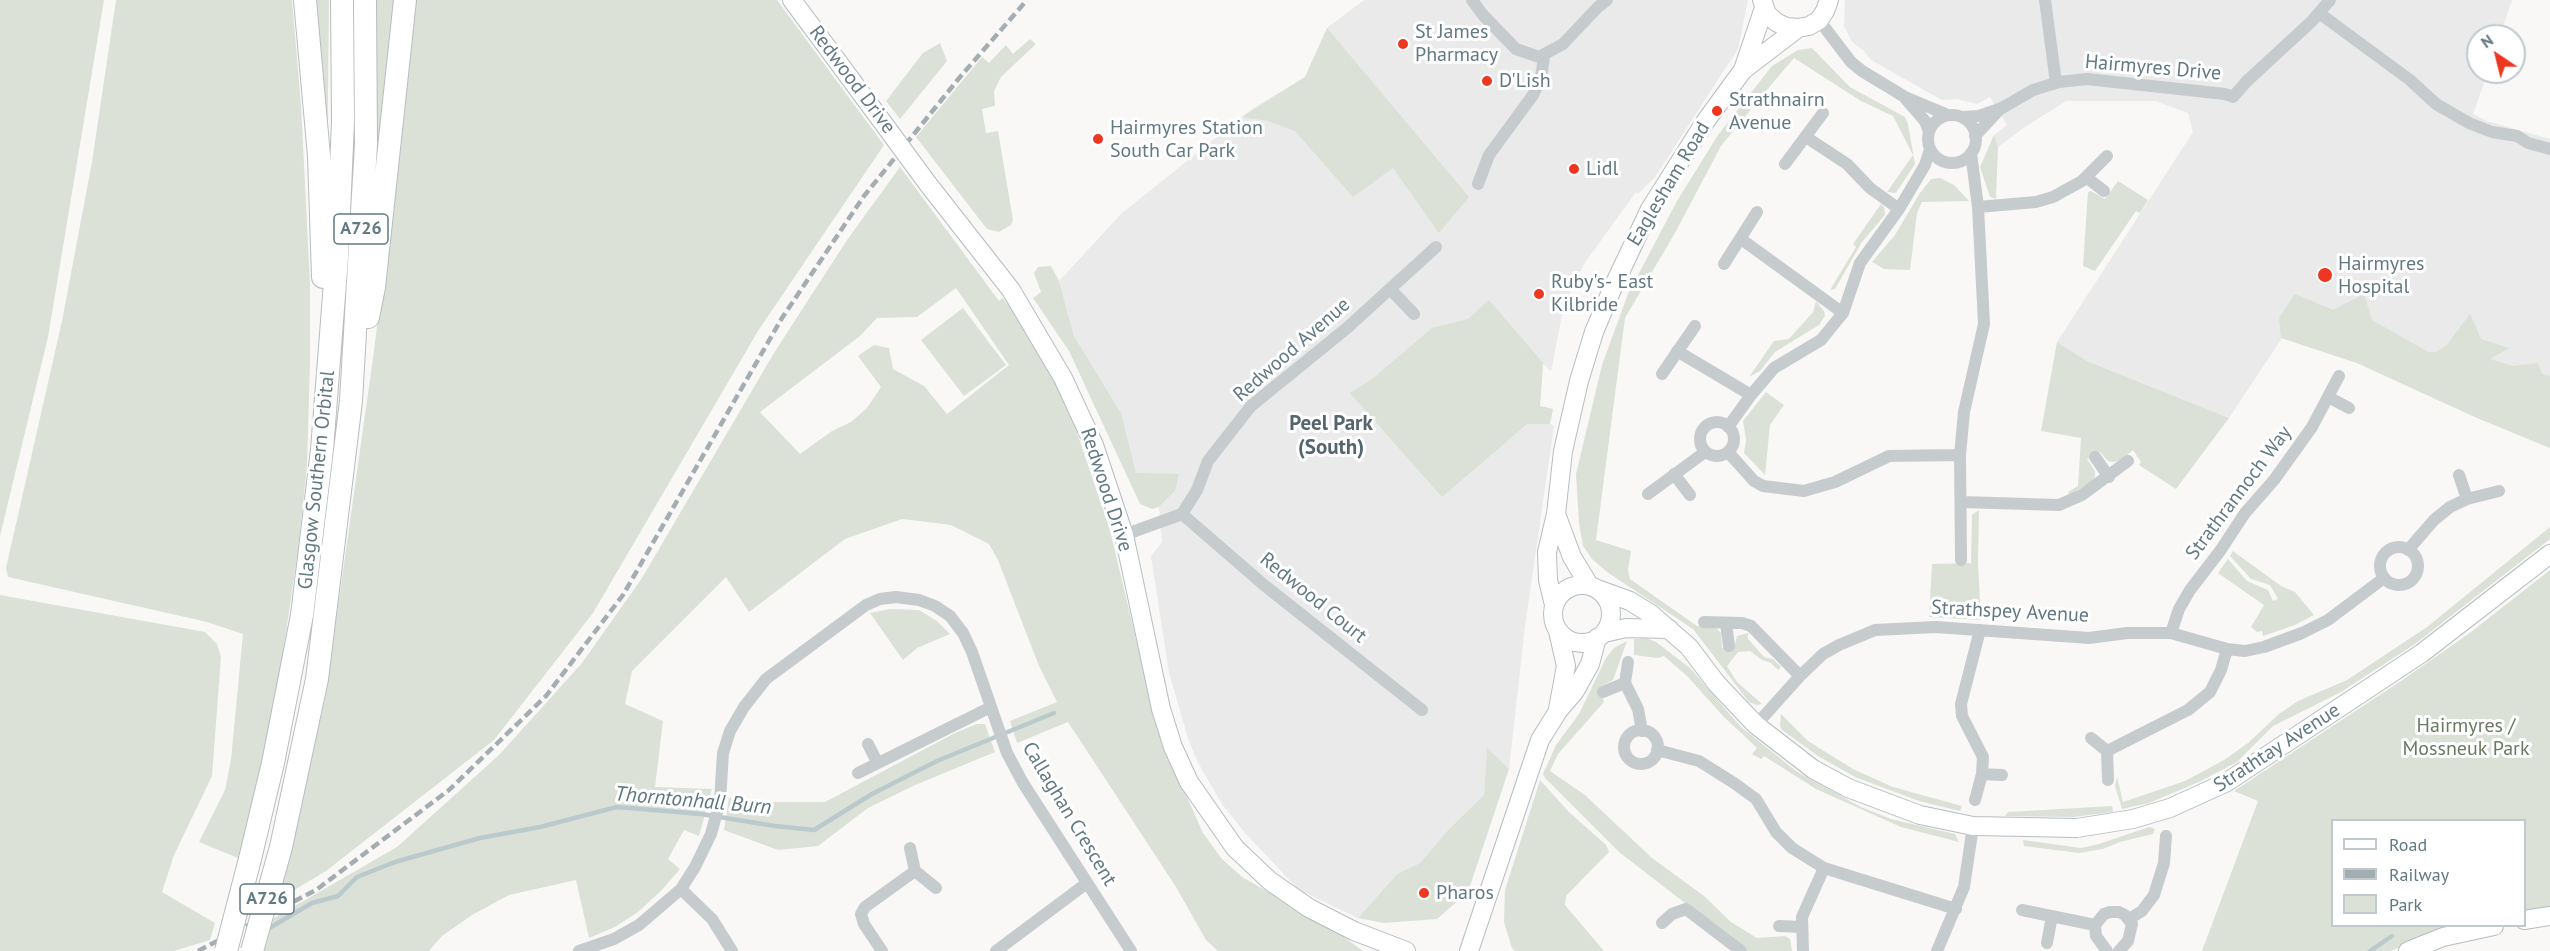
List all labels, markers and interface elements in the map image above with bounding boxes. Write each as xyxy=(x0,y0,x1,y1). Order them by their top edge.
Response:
place label: St James Pharmacy xyxy=(1415,20,1498,67)
street label: Redwood Drive xyxy=(804,21,900,139)
north arrow xyxy=(2466,24,2526,84)
text: N xyxy=(2477,30,2497,52)
marker: St James Pharmacy xyxy=(1396,37,1410,51)
street label: Hairmyres Drive xyxy=(2084,50,2222,86)
place label: D'Lish xyxy=(1499,69,1551,93)
marker: D'Lish xyxy=(1480,74,1494,88)
place label: Strathnairn Avenue xyxy=(1729,88,1825,135)
marker: Strathnairn Avenue xyxy=(1710,104,1724,118)
place label: Hairmyres Station South Car Park xyxy=(1110,116,1263,163)
street label: Eaglesham Road xyxy=(1623,118,1715,250)
marker: Hairmyres Station South Car Park xyxy=(1091,132,1105,146)
place label: Lidl xyxy=(1586,157,1618,181)
marker: Lidl xyxy=(1567,162,1581,176)
road number: A726 xyxy=(334,214,388,244)
place label: Hairmyres Hospital xyxy=(2338,252,2424,299)
marker: Hairmyres Hospital xyxy=(2316,266,2334,284)
place label: Ruby's- East Kilbride xyxy=(1551,270,1653,317)
marker: Ruby's- East Kilbride xyxy=(1532,287,1546,301)
street label: Redwood Avenue xyxy=(1229,293,1355,407)
street label: Glasgow Southern Orbital xyxy=(294,369,340,591)
district label: Peel Park (South) xyxy=(1289,411,1373,461)
street label: Strathrannoch Way xyxy=(2181,421,2297,565)
street label: Redwood Drive xyxy=(1075,425,1137,555)
street label: Redwood Court xyxy=(1255,548,1371,648)
street label: Strathspey Avenue xyxy=(1931,596,2089,628)
street label: Strathtay Avenue xyxy=(2209,698,2345,798)
park label: Hairmyres / Mossneuk Park xyxy=(2403,714,2529,761)
street label: Callaghan Crescent xyxy=(1017,738,1121,890)
water label: Thorntonhall Burn xyxy=(614,782,772,820)
legend xyxy=(2331,819,2526,927)
text: Road xyxy=(2389,833,2427,856)
text: Railway xyxy=(2389,863,2449,886)
place label: Pharos xyxy=(1436,881,1494,905)
road number: A726 xyxy=(240,884,294,914)
marker: Pharos xyxy=(1417,886,1431,900)
text: Park xyxy=(2389,893,2422,916)

